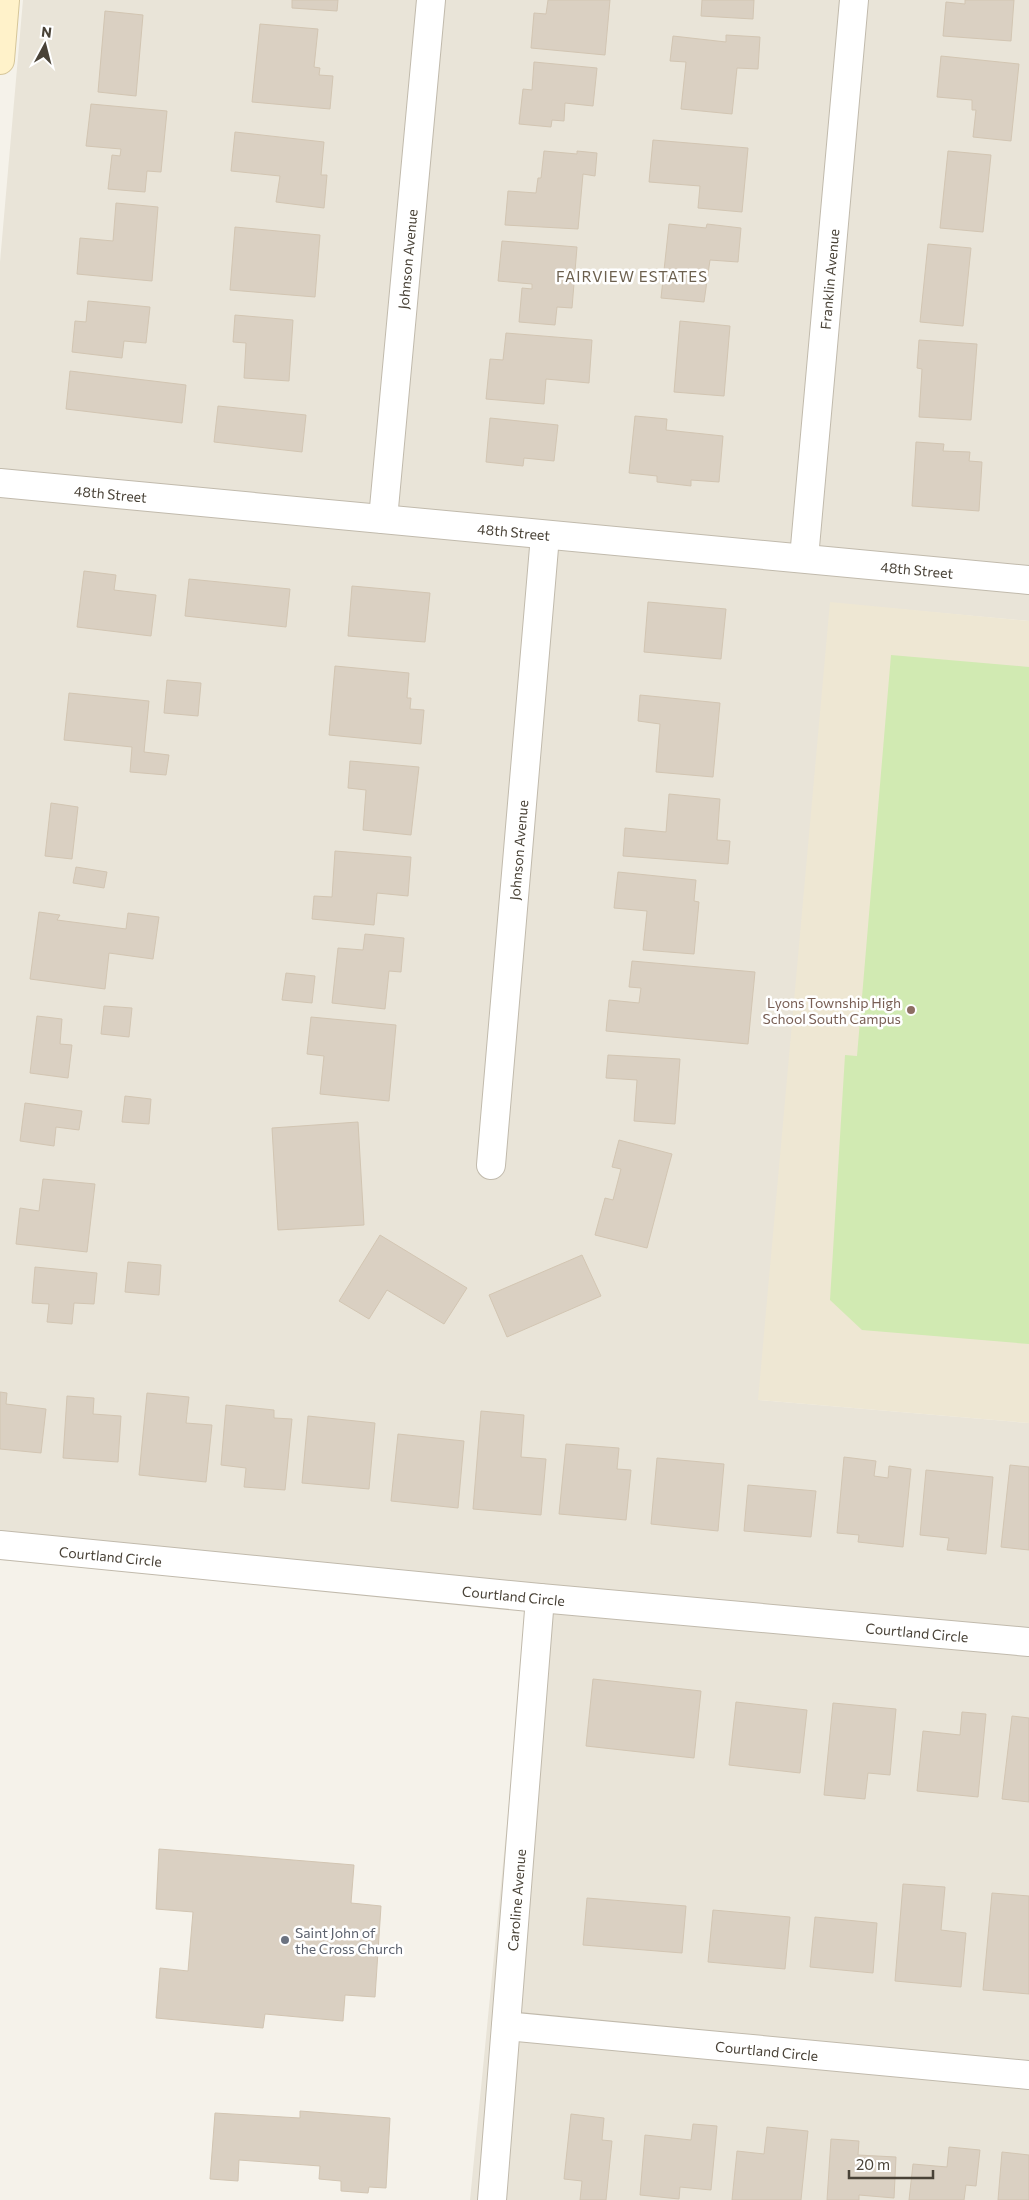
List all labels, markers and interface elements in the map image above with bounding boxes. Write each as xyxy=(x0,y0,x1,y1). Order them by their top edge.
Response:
north arrow xyxy=(20,20,70,70)
text: N xyxy=(40,23,53,41)
street label: Johnson Avenue xyxy=(394,208,420,310)
street label: Franklin Avenue xyxy=(816,228,842,330)
district label: FAIRVIEW ESTATES xyxy=(556,267,708,285)
street label: 48th Street xyxy=(73,482,148,505)
street label: 48th Street xyxy=(477,520,551,543)
street label: 48th Street xyxy=(880,558,954,581)
street label: Johnson Avenue xyxy=(505,799,531,901)
place label: Lyons Township High School South Campus xyxy=(762,994,901,1027)
marker: Lyons Township High School South Campus xyxy=(905,1004,917,1016)
street label: Courtland Circle xyxy=(58,1542,163,1569)
street label: Courtland Circle xyxy=(461,1582,566,1609)
street label: Courtland Circle xyxy=(865,1619,969,1645)
street label: Caroline Avenue xyxy=(503,1848,528,1952)
place label: Saint John of the Cross Church xyxy=(295,1924,403,1957)
marker: Saint John of the Cross Church xyxy=(279,1934,291,1946)
street label: Courtland Circle xyxy=(715,2037,819,2064)
scale bar xyxy=(849,2148,933,2180)
text: 20 m xyxy=(856,2155,890,2173)

